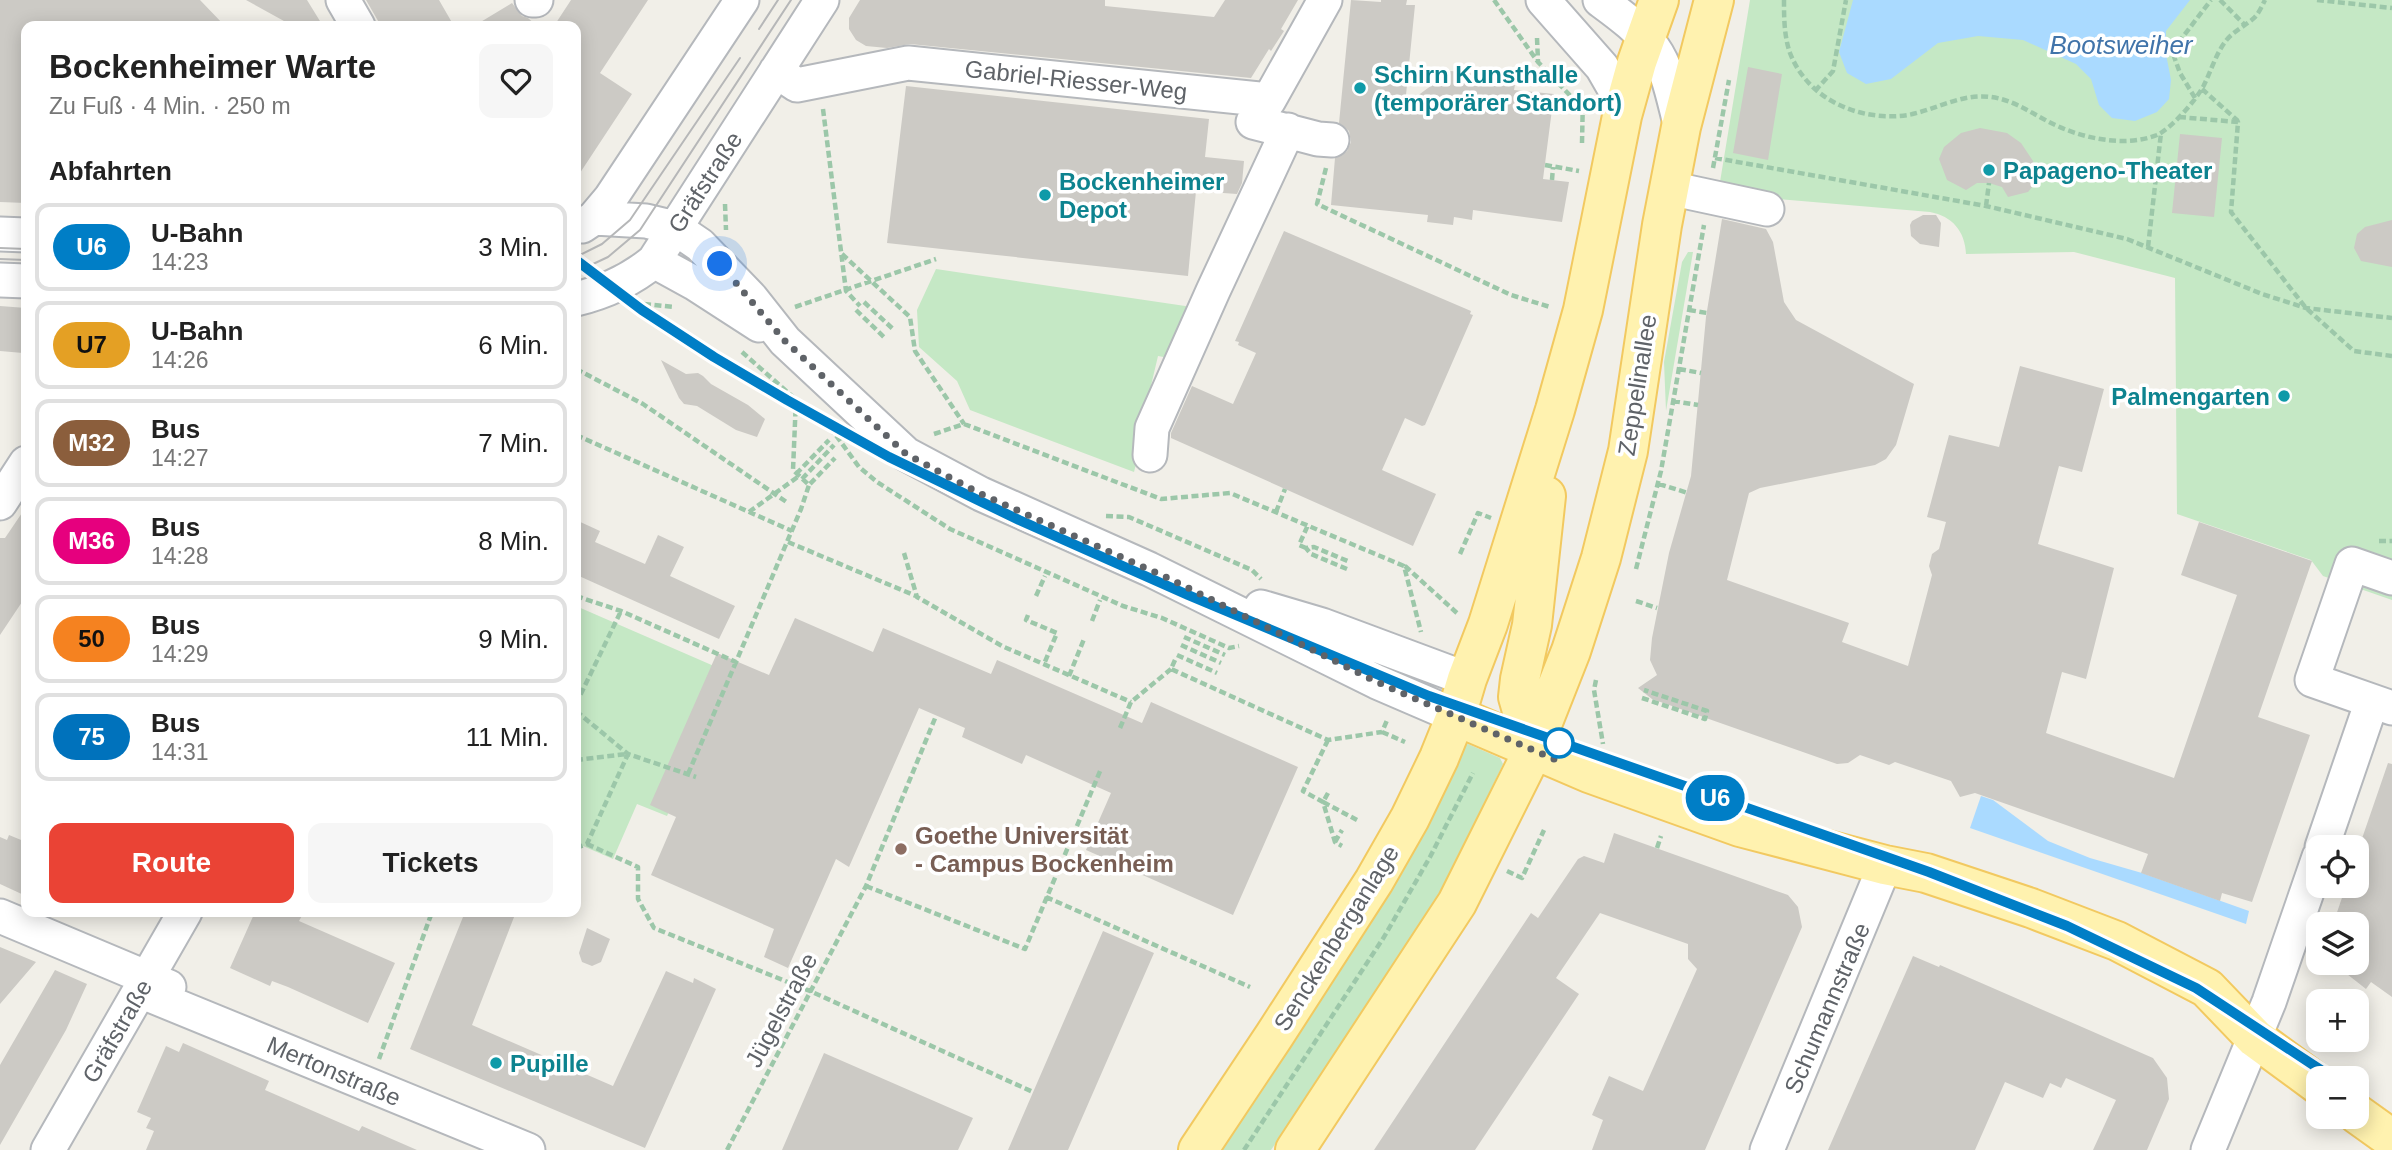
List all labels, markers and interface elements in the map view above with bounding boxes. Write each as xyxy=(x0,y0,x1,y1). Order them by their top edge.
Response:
water label: Bootsweiher xyxy=(2049,30,2194,60)
button: heart xyxy=(479,44,553,118)
text: Bockenheimer Warte xyxy=(49,48,376,85)
street label: Gabriel-Riesser-Weg xyxy=(963,55,1189,105)
place label: Schirn Kunsthalle (temporärer Standort) xyxy=(1374,61,1622,116)
marker: Schirn Kunsthalle (temporärer Standort) xyxy=(1352,80,1368,96)
text: Zu Fuß · 4 Min. · 250 m xyxy=(49,93,291,119)
street label: Gräfstraße xyxy=(662,127,748,237)
text: Abfahrten xyxy=(49,156,172,186)
place label: Papageno-Theater xyxy=(2003,157,2212,184)
marker: Papageno-Theater xyxy=(1981,162,1997,178)
place label: Bockenheimer Depot xyxy=(1059,168,1224,223)
marker: Bockenheimer Depot xyxy=(1037,187,1053,203)
text: U-Bahn xyxy=(151,218,243,248)
text: 3 Min. xyxy=(478,232,549,262)
text: U6 xyxy=(76,233,107,260)
your location xyxy=(702,246,737,281)
text: 14:23 xyxy=(151,249,209,275)
street label: Zeppelinallee xyxy=(1612,312,1662,458)
text: U-Bahn xyxy=(151,316,243,346)
text: 6 Min. xyxy=(478,330,549,360)
text: U7 xyxy=(76,331,107,358)
text: 14:26 xyxy=(151,347,209,373)
place label: Palmengarten xyxy=(2111,383,2270,410)
marker: Palmengarten xyxy=(2276,388,2292,404)
text: Bus xyxy=(151,414,200,444)
text: 7 Min. xyxy=(478,428,549,458)
text: M32 xyxy=(68,429,115,456)
text: 14:27 xyxy=(151,445,209,471)
text: Bus xyxy=(151,512,200,542)
text: 8 Min. xyxy=(478,526,549,556)
text: M36 xyxy=(68,527,115,554)
text: 14:28 xyxy=(151,543,209,569)
text: Bus xyxy=(151,610,200,640)
text: 9 Min. xyxy=(478,624,549,654)
text: 50 xyxy=(78,625,105,652)
text: 14:29 xyxy=(151,641,209,667)
text: Bus xyxy=(151,708,200,738)
text: 11 Min. xyxy=(466,722,549,752)
text: 75 xyxy=(78,723,105,750)
unlabelled marker xyxy=(1544,728,1574,758)
text: 14:31 xyxy=(151,739,209,765)
line badge: U6 xyxy=(1684,775,1746,821)
text: U6 xyxy=(1700,784,1730,811)
place label: Goethe Universität - Campus Bockenheim xyxy=(915,822,1174,877)
button: Route xyxy=(49,823,294,903)
button: Tickets xyxy=(308,823,553,903)
map controls xyxy=(2306,835,2369,1129)
button: locate xyxy=(2306,835,2369,898)
street label: Senckenberganlage xyxy=(1268,840,1404,1036)
marker: Goethe Universität - Campus Bockenheim xyxy=(893,841,909,857)
button: layers xyxy=(2306,912,2369,975)
street label: Schumannstraße xyxy=(1779,919,1875,1097)
street label: Jügelstraße xyxy=(740,948,822,1072)
street label: Gräfstraße xyxy=(77,975,157,1087)
button: + xyxy=(2306,989,2369,1052)
street label: Mertonstraße xyxy=(263,1031,405,1111)
place label: Pupille xyxy=(510,1050,589,1077)
marker: Pupille xyxy=(488,1055,504,1071)
button: − xyxy=(2306,1066,2369,1129)

